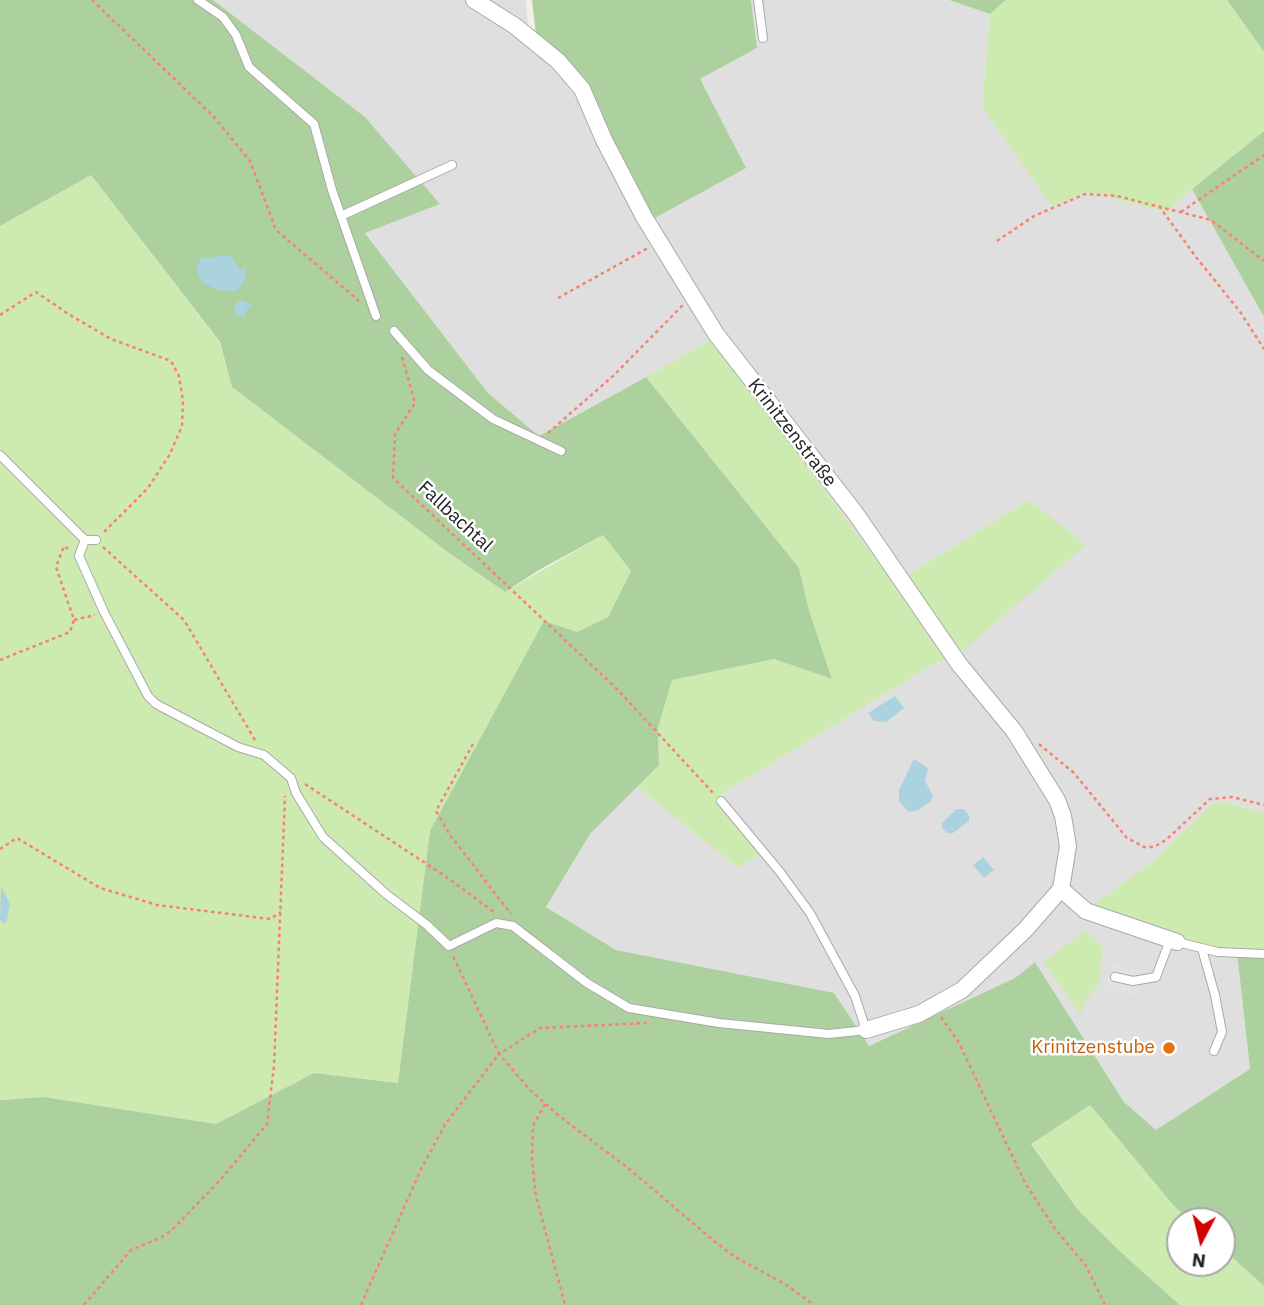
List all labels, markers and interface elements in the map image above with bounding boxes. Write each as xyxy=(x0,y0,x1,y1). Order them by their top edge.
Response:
street label: Krinitzenstraße xyxy=(743,374,841,492)
street label: Fallbachtal xyxy=(413,477,497,557)
place label: Krinitzenstube xyxy=(1031,1037,1155,1059)
marker: Krinitzenstube xyxy=(1161,1040,1177,1056)
north arrow xyxy=(1166,1207,1236,1277)
text: N xyxy=(1190,1248,1207,1274)

